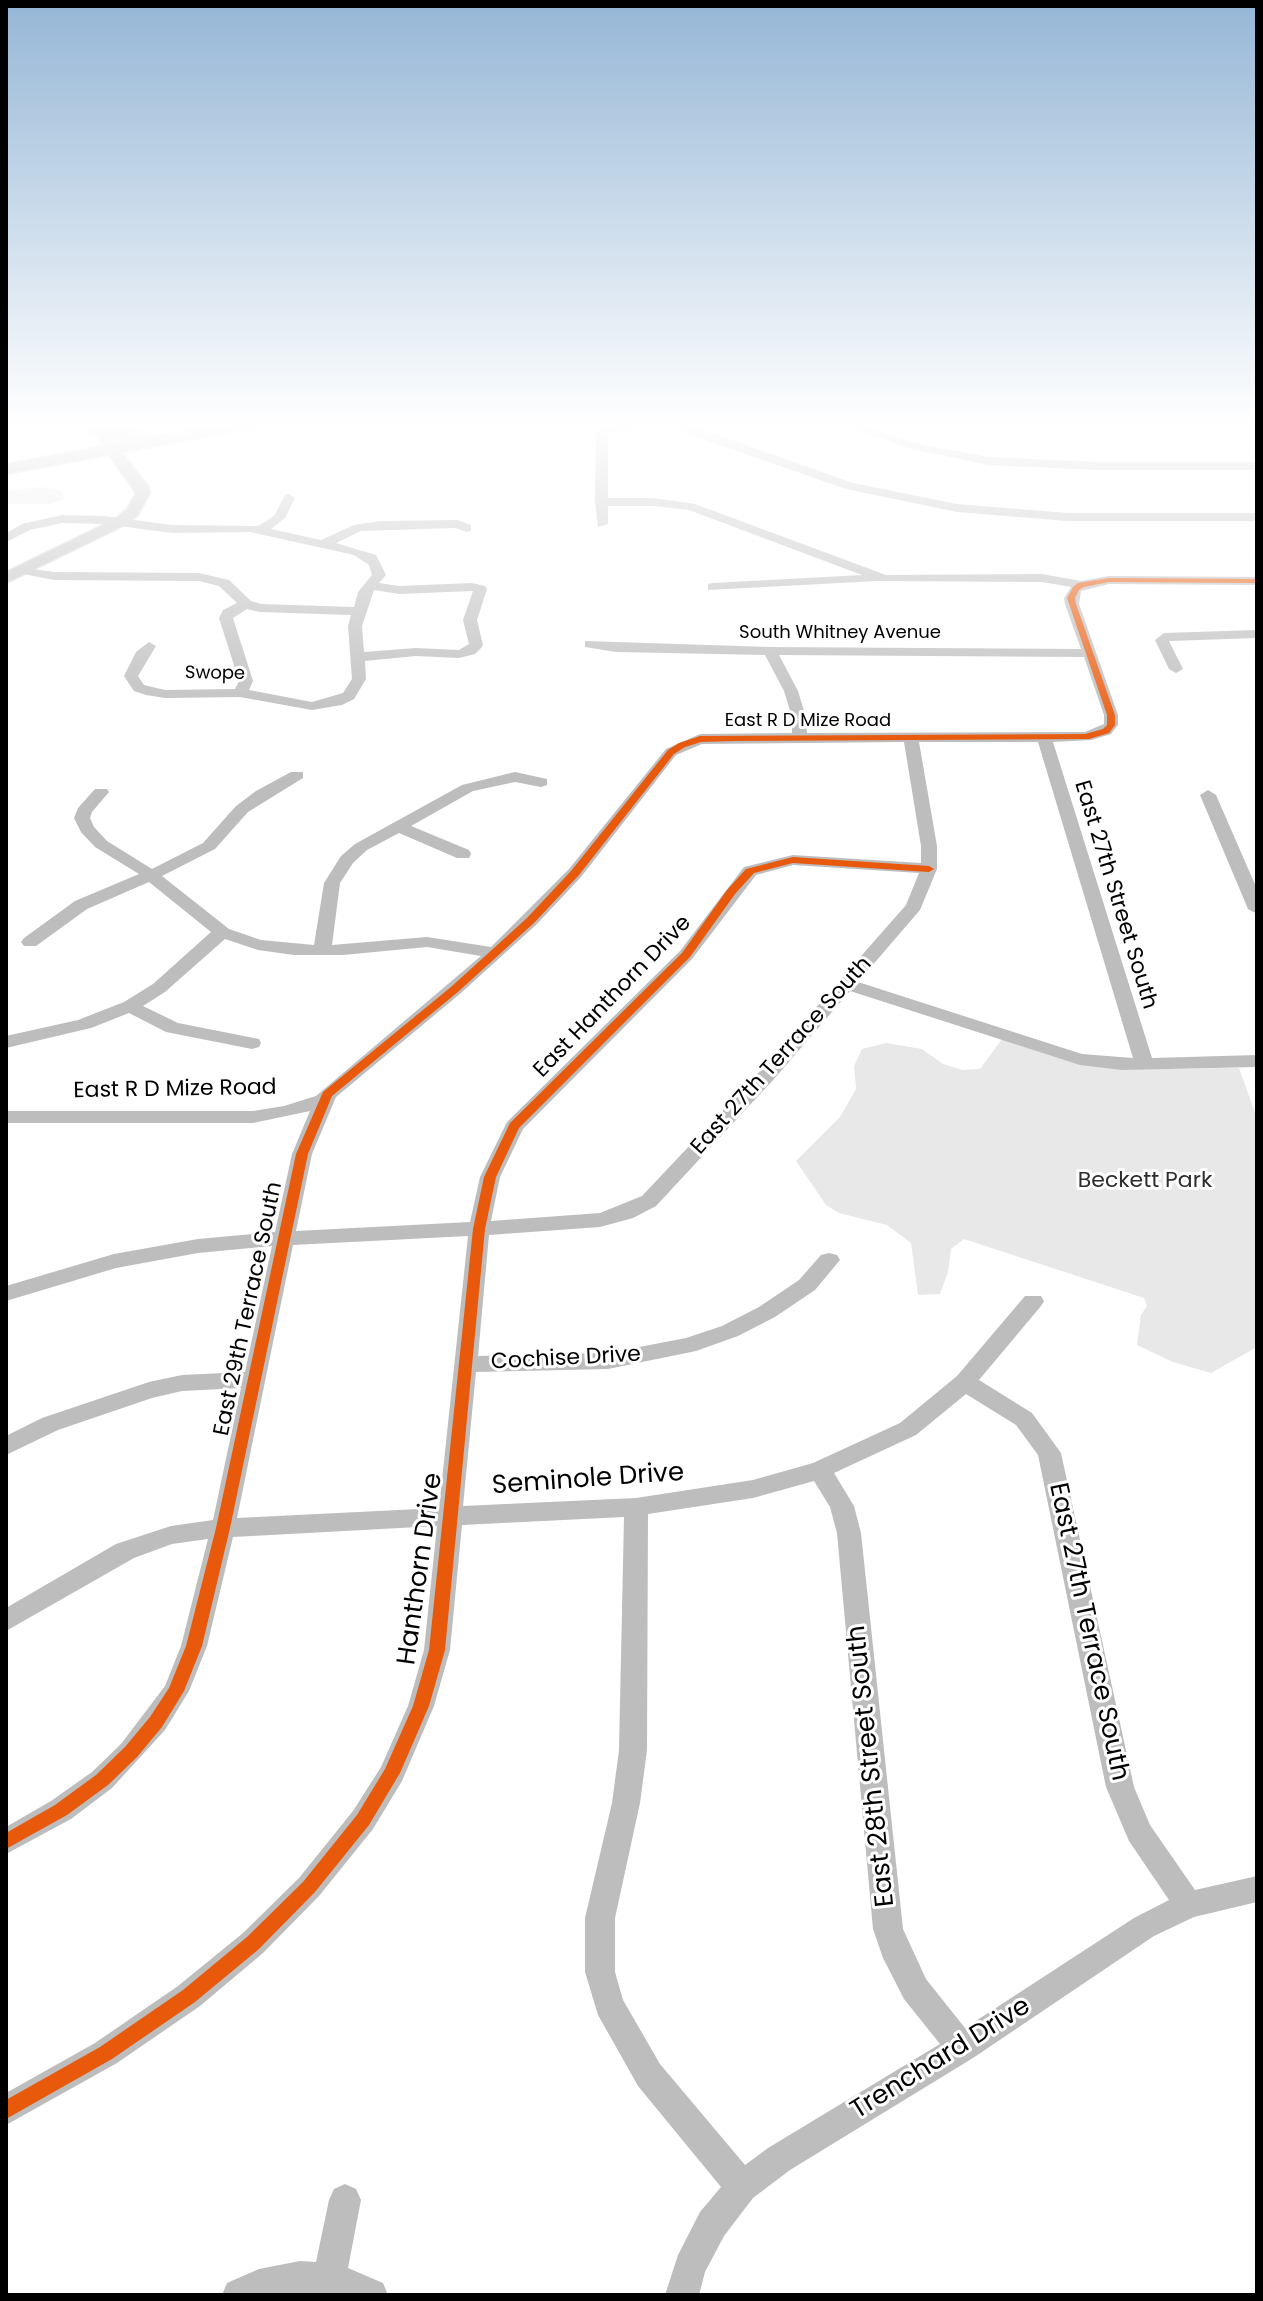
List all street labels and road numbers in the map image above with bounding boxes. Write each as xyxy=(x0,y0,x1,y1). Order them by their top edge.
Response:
street label: South Whitney Avenue xyxy=(739,622,941,644)
street label: Swope xyxy=(185,663,245,685)
street label: East R D Mize Road xyxy=(725,710,891,732)
street label: East 27th Street South xyxy=(1068,778,1162,1012)
street label: East Hanthorn Drive xyxy=(529,910,697,1084)
street label: East 27th Terrace South xyxy=(686,952,878,1160)
street label: East R D Mize Road xyxy=(73,1075,277,1105)
street label: East 29th Terrace South xyxy=(209,1180,289,1438)
street label: Cochise Drive xyxy=(490,1342,642,1376)
street label: Seminole Drive xyxy=(491,1458,685,1502)
street label: Hanthorn Drive xyxy=(392,1471,450,1667)
street label: East 27th Terrace South xyxy=(1041,1480,1135,1784)
street label: East 28th Street South xyxy=(842,1624,902,1908)
street label: Trenchard Drive xyxy=(845,1991,1037,2127)

